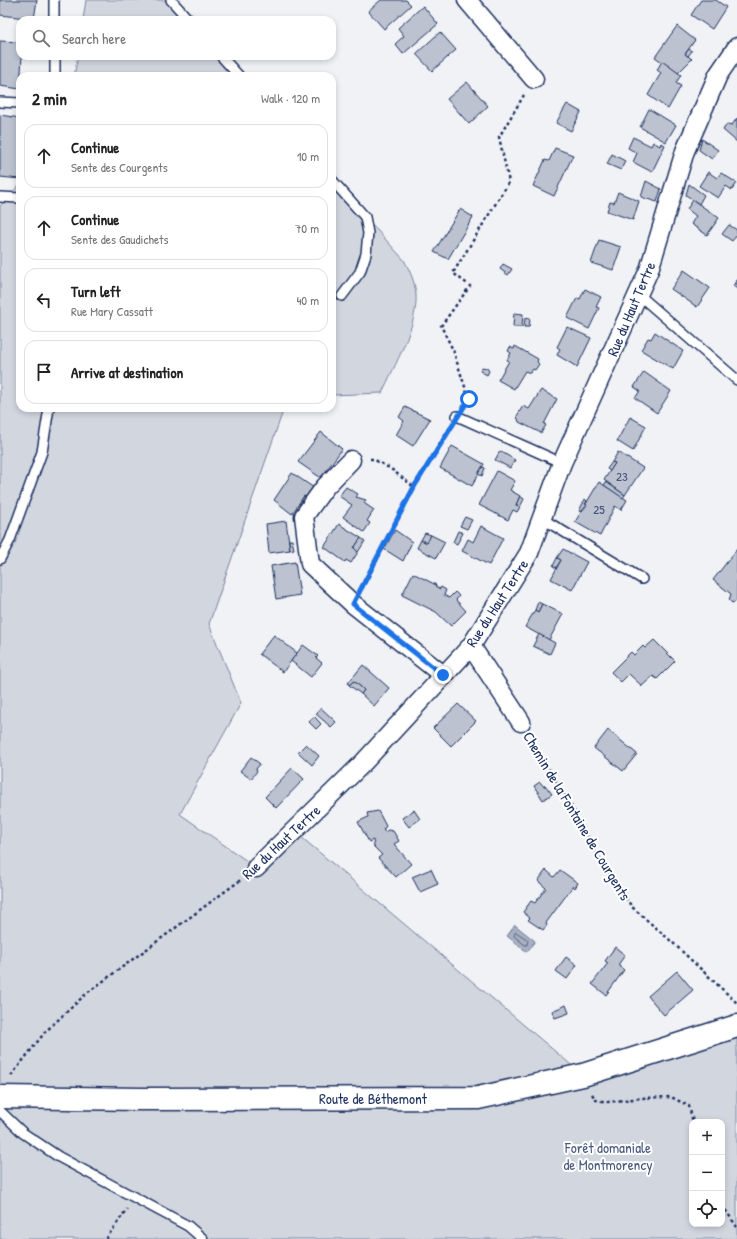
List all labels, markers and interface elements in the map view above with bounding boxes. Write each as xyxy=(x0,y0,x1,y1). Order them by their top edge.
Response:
search box xyxy=(16,16,336,60)
icon: search xyxy=(30,27,52,49)
text: Search here xyxy=(62,28,126,49)
text: 2 min xyxy=(32,87,67,110)
text: Walk · 120 m xyxy=(261,89,320,107)
text: Continue xyxy=(71,137,119,158)
icon: ahead xyxy=(33,145,55,167)
text: 10 m xyxy=(297,147,319,165)
text: Sente des Courgents xyxy=(71,158,168,176)
text: Continue xyxy=(71,209,119,230)
icon: ahead xyxy=(33,217,55,239)
text: 70 m xyxy=(295,219,319,237)
text: Sente des Gaudichets xyxy=(71,230,169,248)
street label: Rue du Haut Tertre xyxy=(602,259,660,359)
text: Turn left xyxy=(71,281,121,302)
icon: left xyxy=(33,289,55,311)
text: 40 m xyxy=(296,291,319,309)
text: Rue Mary Cassatt xyxy=(71,302,153,320)
icon: arrive xyxy=(33,361,55,383)
text: Arrive at destination xyxy=(71,362,183,383)
route start xyxy=(460,390,478,408)
house number: 23 xyxy=(616,467,628,485)
house number: 25 xyxy=(593,500,605,518)
street label: Rue du Haut Tertre xyxy=(461,555,533,651)
route end xyxy=(434,666,452,684)
street label: Chemin de la Fontaine de Courgents xyxy=(518,728,636,905)
street label: Rue du Haut Tertre xyxy=(237,800,325,884)
street label: Route de Béthemont xyxy=(319,1088,428,1109)
map controls xyxy=(689,1119,725,1227)
button: + xyxy=(689,1119,725,1155)
park label: Forêt domaniale de Montmorency xyxy=(563,1137,653,1175)
button: − xyxy=(689,1155,725,1191)
button: locate xyxy=(689,1191,725,1227)

